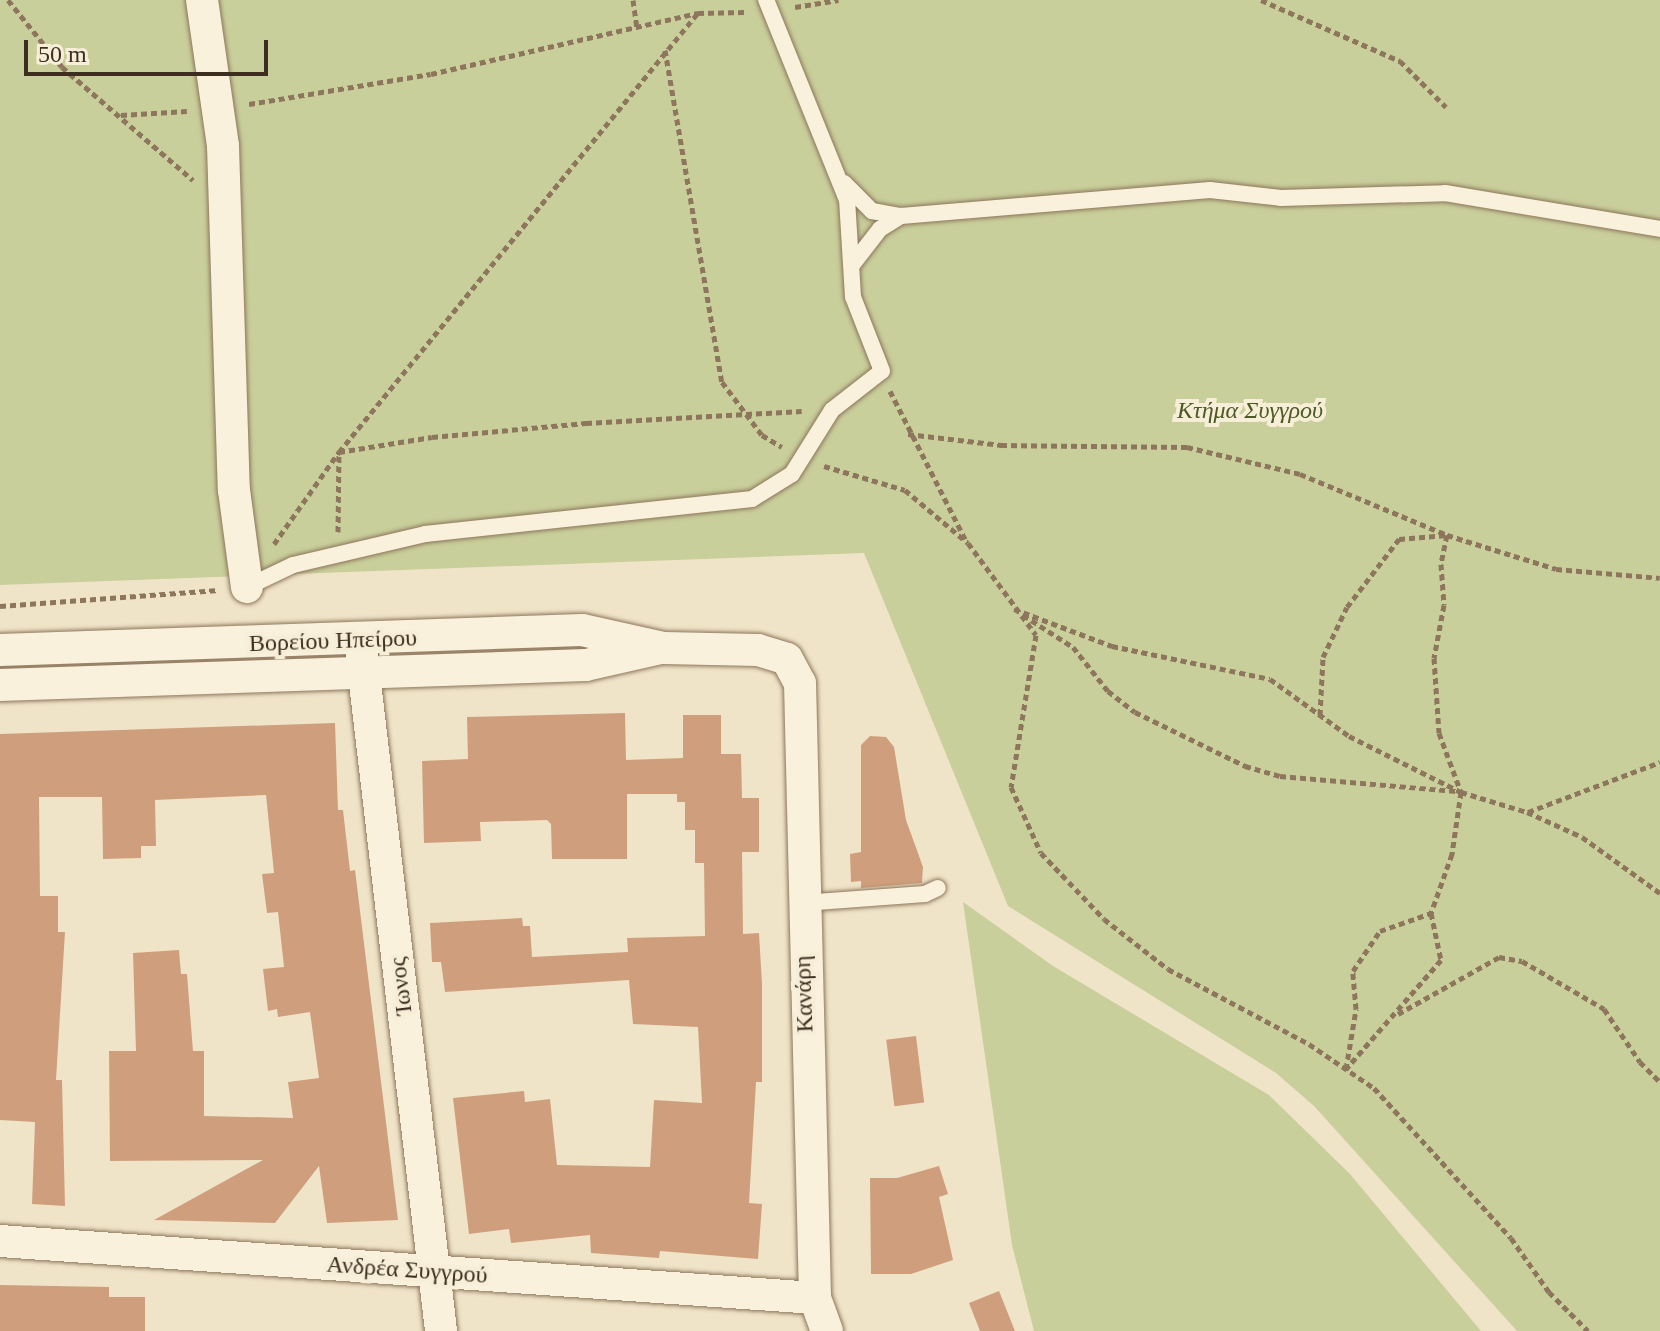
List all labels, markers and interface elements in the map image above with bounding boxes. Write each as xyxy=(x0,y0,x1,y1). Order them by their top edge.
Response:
scale bar xyxy=(28,24,272,74)
text: 50 m xyxy=(38,41,87,67)
park label: Κτήμα Συγγρού xyxy=(1177,397,1323,425)
street label: Βορείου Ηπείρου xyxy=(248,624,418,658)
street label: Ίωνος xyxy=(383,955,419,1017)
street label: Κανάρη xyxy=(788,955,820,1033)
street label: Ανδρέα Συγγρού xyxy=(326,1250,488,1290)

